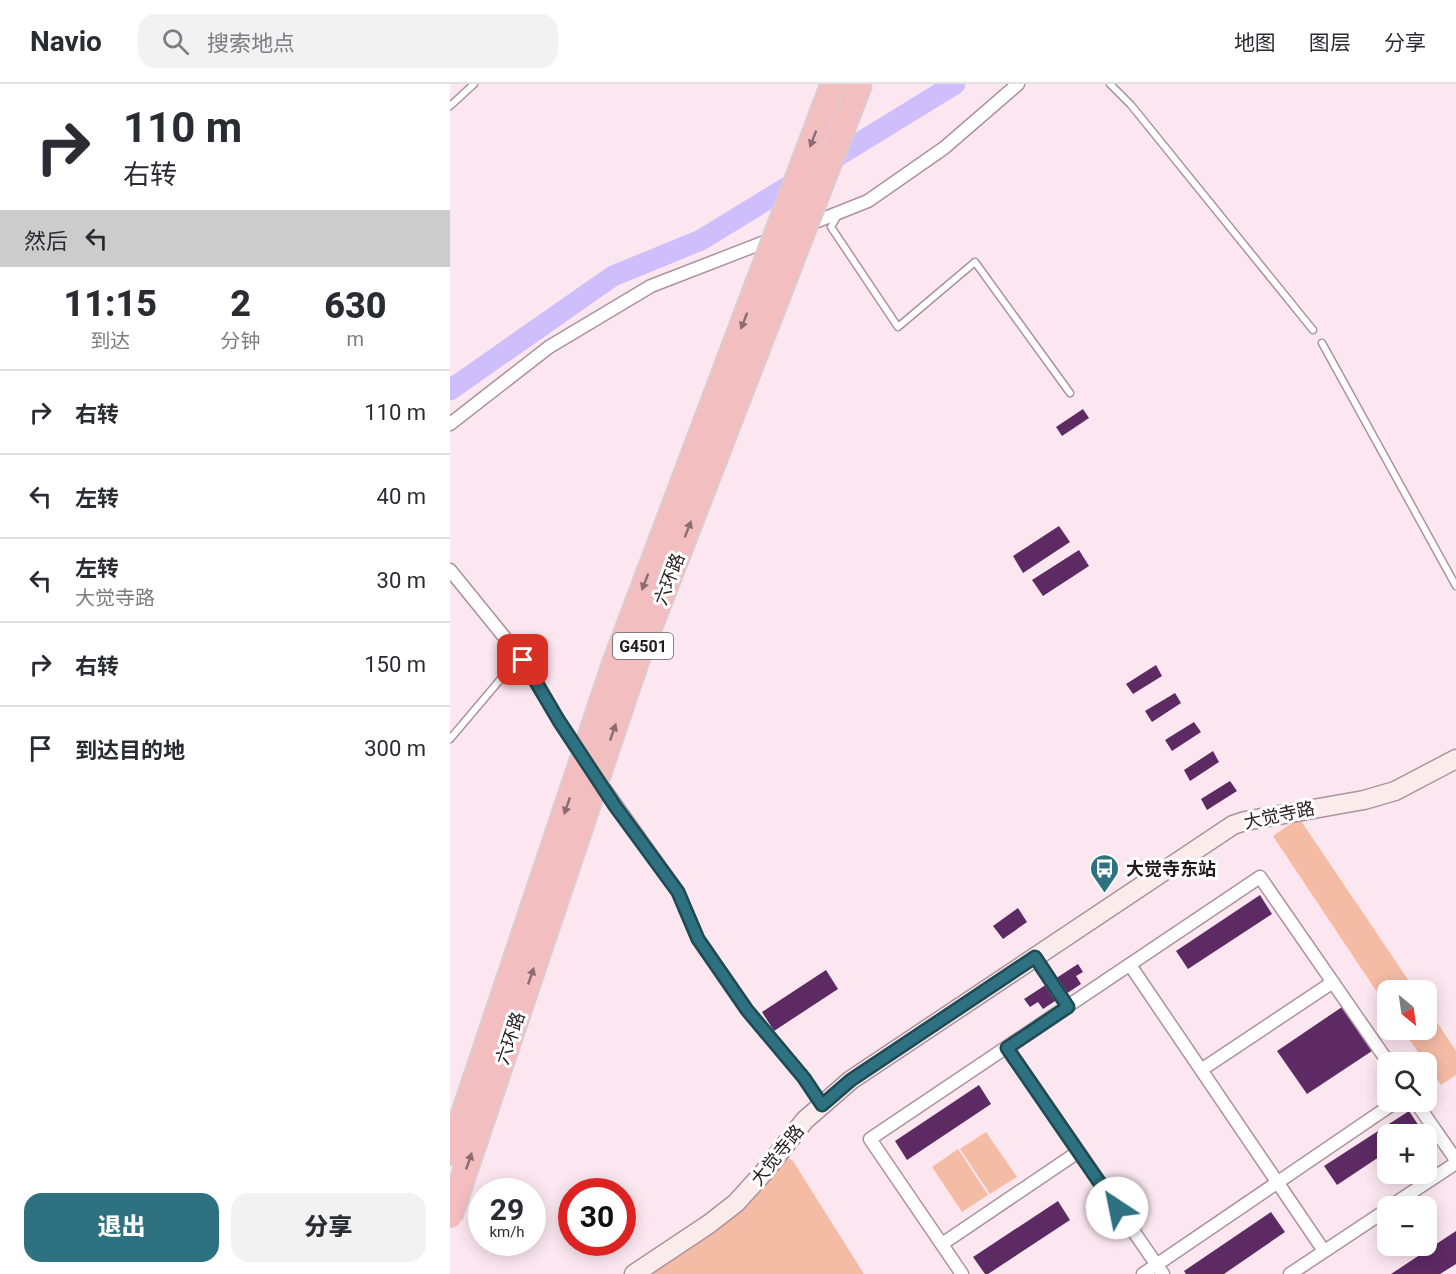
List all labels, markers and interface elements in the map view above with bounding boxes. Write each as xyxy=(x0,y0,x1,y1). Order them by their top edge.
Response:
search box xyxy=(138,14,558,68)
text: Navio xyxy=(30,25,102,58)
icon: search xyxy=(159,25,192,58)
text: 搜索地点 xyxy=(207,31,295,56)
text: 地图 xyxy=(1234,31,1276,55)
text: 图层 xyxy=(1309,31,1351,55)
text: 分享 xyxy=(1384,31,1426,55)
text: 110 m xyxy=(123,103,242,152)
icon: right xyxy=(24,108,102,186)
one-way arrow xyxy=(807,130,817,148)
text: 右转 xyxy=(123,159,177,191)
icon: left xyxy=(80,222,113,255)
text: 然后 xyxy=(24,229,68,254)
text: 11:15 xyxy=(64,283,157,325)
text: 2 xyxy=(230,283,251,325)
text: 630 xyxy=(324,285,386,327)
one-way arrow xyxy=(738,312,748,330)
text: m xyxy=(347,327,364,351)
text: 到达 xyxy=(90,329,130,353)
text: 分钟 xyxy=(221,329,261,353)
icon: right xyxy=(24,396,57,429)
text: 110 m xyxy=(364,400,426,425)
text: 右转 xyxy=(75,402,119,427)
icon: left xyxy=(24,480,57,513)
text: 40 m xyxy=(377,484,426,509)
text: 左转 xyxy=(75,486,119,511)
one-way arrow xyxy=(684,520,693,538)
street label: 六环路 xyxy=(650,550,688,608)
text: 左转 xyxy=(75,556,119,581)
icon: left xyxy=(24,564,57,597)
text: 30 m xyxy=(377,568,426,593)
one-way arrow xyxy=(640,573,650,591)
text: 大觉寺路 xyxy=(75,586,155,610)
road number: G4501 xyxy=(613,633,673,659)
pin xyxy=(497,634,548,685)
icon: arrive xyxy=(506,643,539,676)
icon: right xyxy=(24,648,57,681)
text: 150 m xyxy=(364,652,426,677)
text: 右转 xyxy=(75,654,119,679)
one-way arrow xyxy=(609,723,618,741)
icon: arrive xyxy=(24,732,57,765)
text: 300 m xyxy=(364,736,426,761)
text: 到达目的地 xyxy=(75,738,185,763)
one-way arrow xyxy=(562,797,571,815)
street label: 大觉寺路 xyxy=(1242,797,1316,833)
bus stop icon: 大觉寺东站 xyxy=(1089,852,1121,894)
place label: 大觉寺东站 xyxy=(1126,858,1216,879)
one-way arrow xyxy=(526,967,536,985)
north arrow xyxy=(1377,980,1437,1040)
map controls xyxy=(1377,980,1437,1256)
street label: 六环路 xyxy=(491,1009,529,1067)
button: search xyxy=(1377,1052,1437,1112)
street label: 大觉寺路 xyxy=(746,1120,808,1190)
button: + xyxy=(1377,1124,1437,1184)
one-way arrow xyxy=(464,1152,474,1170)
position arrow xyxy=(1085,1176,1149,1240)
speed limit sign: 30 xyxy=(558,1178,636,1256)
text: 29 xyxy=(490,1192,524,1227)
button: 退出 xyxy=(24,1193,219,1262)
button: 分享 xyxy=(231,1193,426,1262)
button: − xyxy=(1377,1196,1437,1256)
text: km/h xyxy=(489,1223,525,1241)

